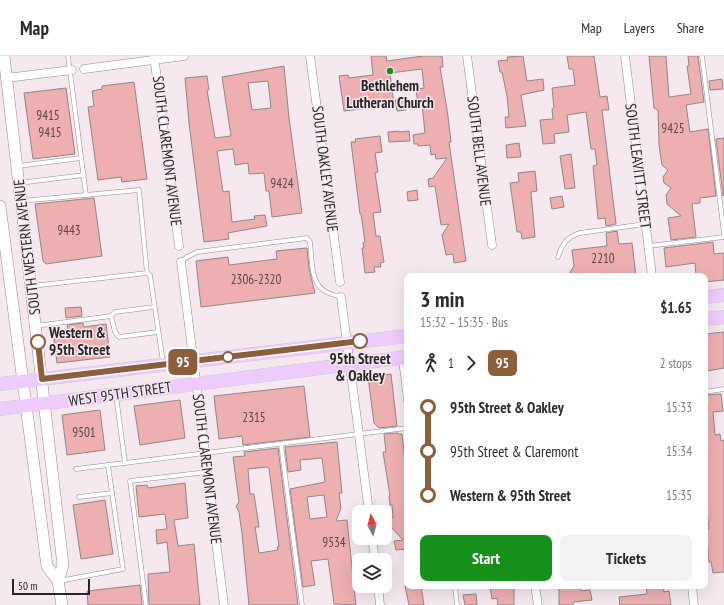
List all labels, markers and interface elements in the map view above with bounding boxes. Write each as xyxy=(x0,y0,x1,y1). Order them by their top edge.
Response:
text: Map xyxy=(20,16,49,40)
text: Map xyxy=(581,19,602,37)
text: Layers xyxy=(624,19,655,37)
text: Share xyxy=(677,19,704,37)
marker: Bethlehem Lutheran Church xyxy=(385,66,395,76)
street label: SOUTH CLAREMONT AVENUE xyxy=(149,75,186,227)
place label: Bethlehem Lutheran Church xyxy=(346,76,434,112)
street label: SOUTH BELL AVENUE xyxy=(463,95,496,207)
street label: SOUTH LEAVITT STREET xyxy=(621,102,656,230)
street label: SOUTH OAKLEY AVENUE xyxy=(308,105,343,233)
house number: 9415 xyxy=(36,107,60,124)
house number: 9425 xyxy=(661,120,685,137)
house number: 9415 xyxy=(38,124,62,141)
house number: 9424 xyxy=(270,175,294,192)
street label: SOUTH WESTERN AVENUE xyxy=(9,178,44,316)
house number: 9443 xyxy=(57,222,81,239)
house number: 2210 xyxy=(591,250,615,267)
house number: 2306-2320 xyxy=(231,271,281,288)
text: 3 min xyxy=(420,285,464,313)
text: $1.65 xyxy=(660,298,692,317)
text: 15:32 – 15:35 · Bus xyxy=(420,314,508,331)
place label: Western & 95th Street xyxy=(48,323,111,359)
marker: 95th Street & Oakley xyxy=(352,333,368,349)
marker: Western & 95th Street xyxy=(30,334,46,350)
line badge: 95 xyxy=(165,349,201,375)
place label: 95th Street & Oakley xyxy=(329,349,391,385)
unlabelled marker xyxy=(222,351,234,363)
icon: walk xyxy=(420,352,442,374)
icon: forward xyxy=(460,352,482,374)
text: 95 xyxy=(176,353,190,371)
text: 95 xyxy=(496,354,509,372)
text: 1 xyxy=(448,355,454,372)
text: 2 stops xyxy=(660,355,692,372)
street label: WEST 95TH STREET xyxy=(67,377,173,410)
street label: SOUTH CLAREMONT AVENUE xyxy=(189,393,226,545)
text: 95th Street & Oakley xyxy=(450,398,564,417)
text: 15:33 xyxy=(666,399,692,416)
house number: 2315 xyxy=(242,409,266,426)
house number: 9501 xyxy=(72,424,96,441)
text: 95th Street & Claremont xyxy=(450,442,578,461)
text: 15:34 xyxy=(666,443,692,460)
text: Western & 95th Street xyxy=(450,486,571,505)
text: 15:35 xyxy=(666,487,692,504)
north arrow xyxy=(352,505,392,545)
map controls xyxy=(352,505,392,593)
house number: 9534 xyxy=(322,534,346,551)
button: Start xyxy=(420,535,552,581)
button: Tickets xyxy=(560,535,692,581)
button: layers xyxy=(352,553,392,593)
scale bar xyxy=(12,577,90,596)
text: 50 m xyxy=(18,579,37,593)

